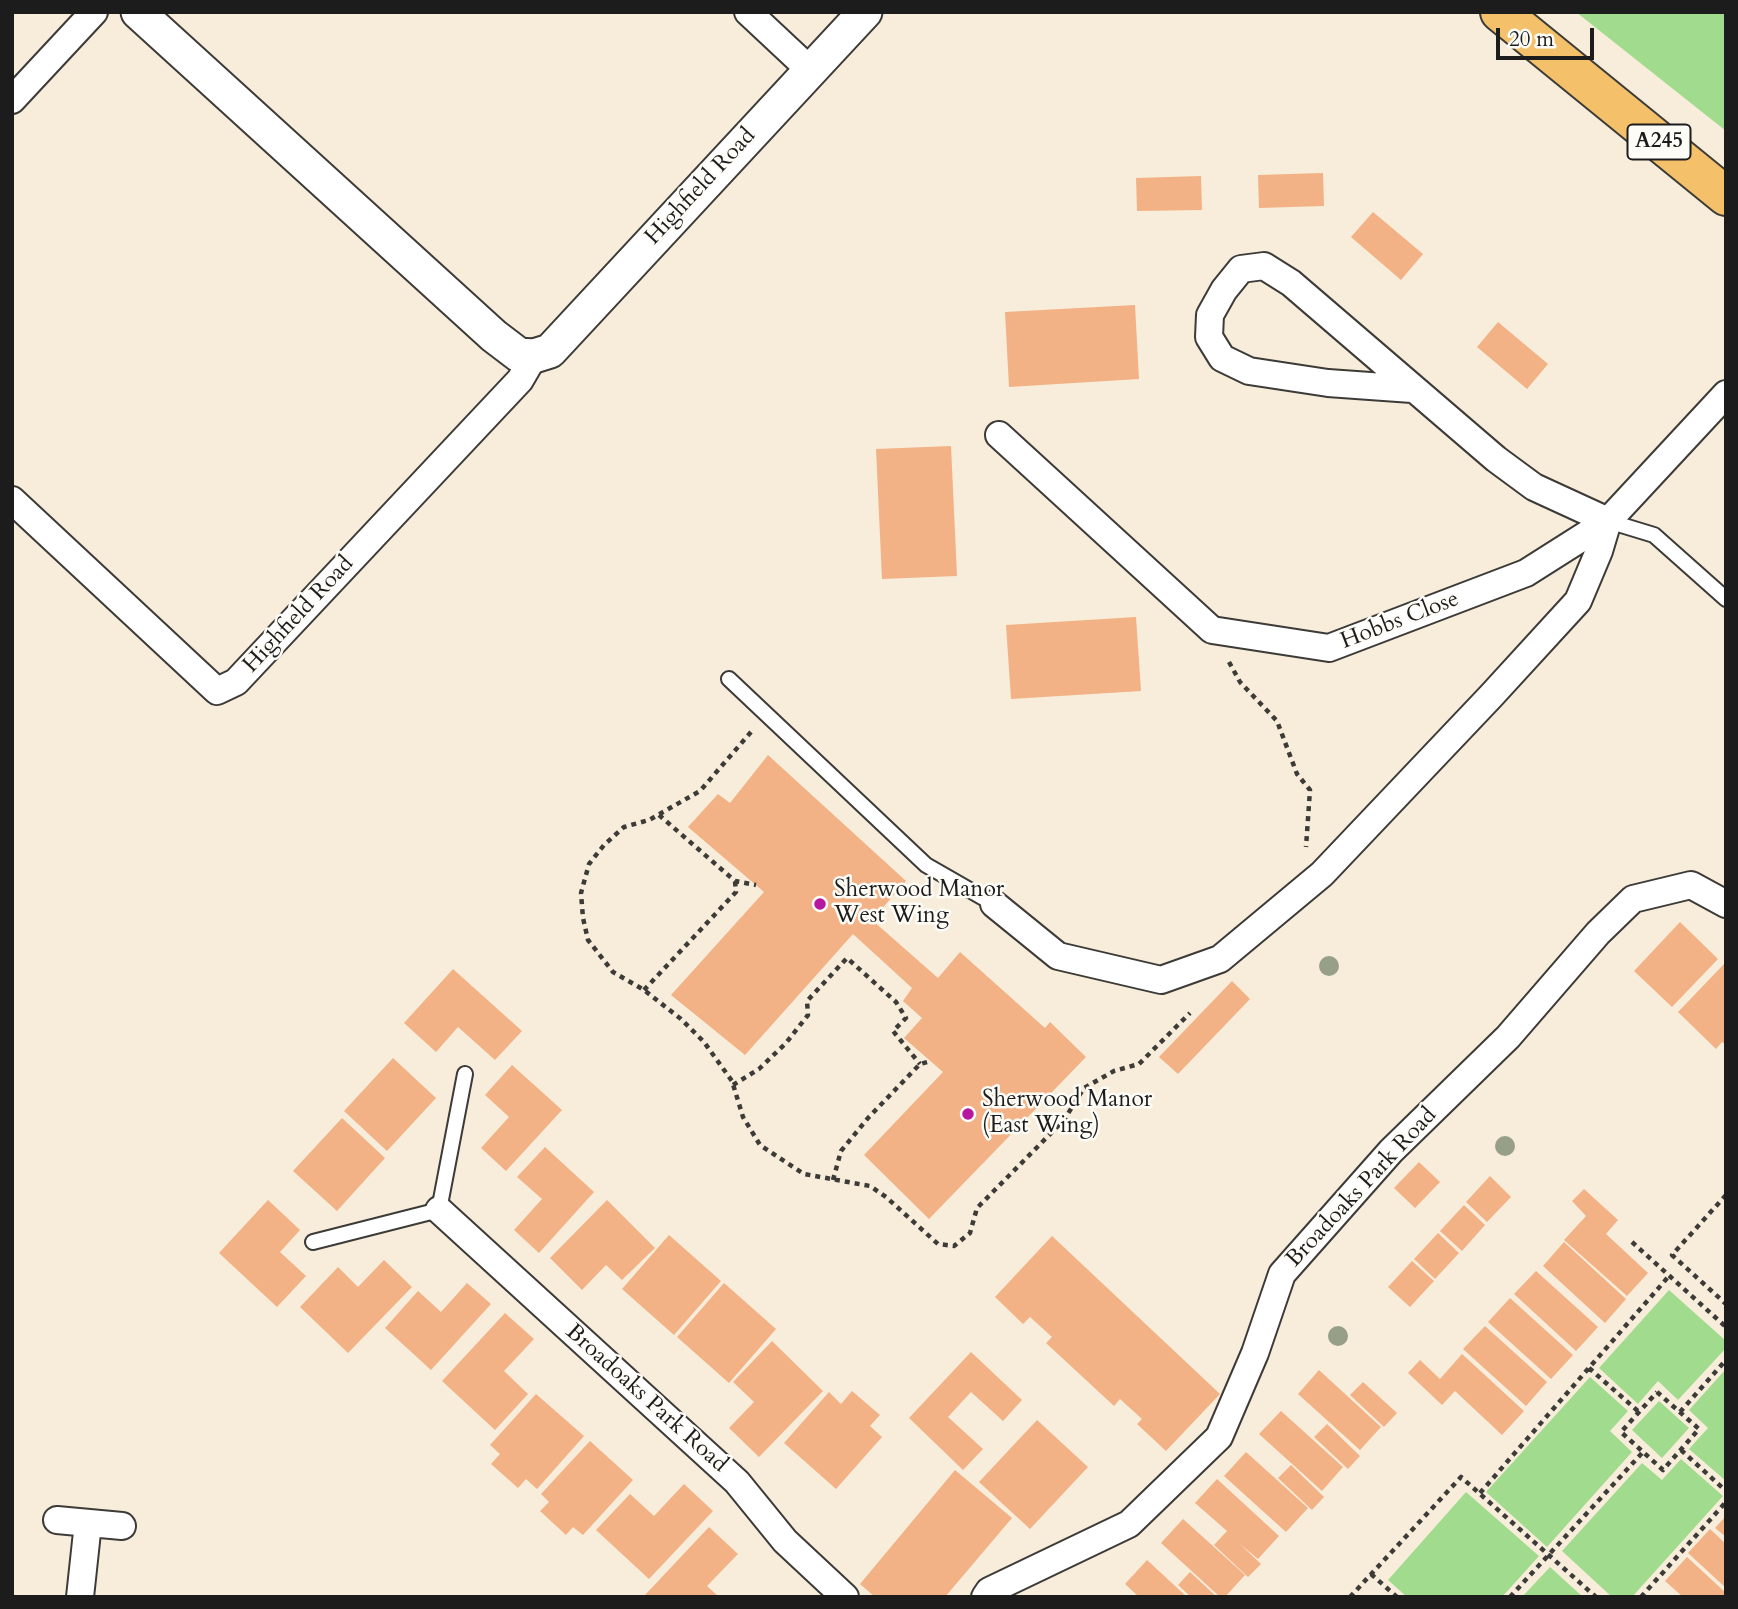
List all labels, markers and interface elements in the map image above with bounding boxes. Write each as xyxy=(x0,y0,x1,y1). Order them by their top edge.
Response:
scale bar xyxy=(1500,14,1598,58)
text: 20 m xyxy=(1509,25,1554,54)
street label: Highfield Road xyxy=(640,123,762,251)
road number: A245 xyxy=(1628,124,1690,160)
street label: Highfield Road xyxy=(238,551,360,679)
street label: Hobbs Close xyxy=(1337,586,1463,656)
place label: Sherwood Manor West Wing xyxy=(834,877,1004,931)
marker: Sherwood Manor West Wing xyxy=(812,896,828,912)
place label: Sherwood Manor (East Wing) xyxy=(982,1087,1152,1141)
street label: Broadoaks Park Road xyxy=(1281,1102,1443,1274)
marker: Sherwood Manor (East Wing) xyxy=(960,1106,976,1122)
street label: Broadoaks Park Road xyxy=(559,1319,733,1479)

